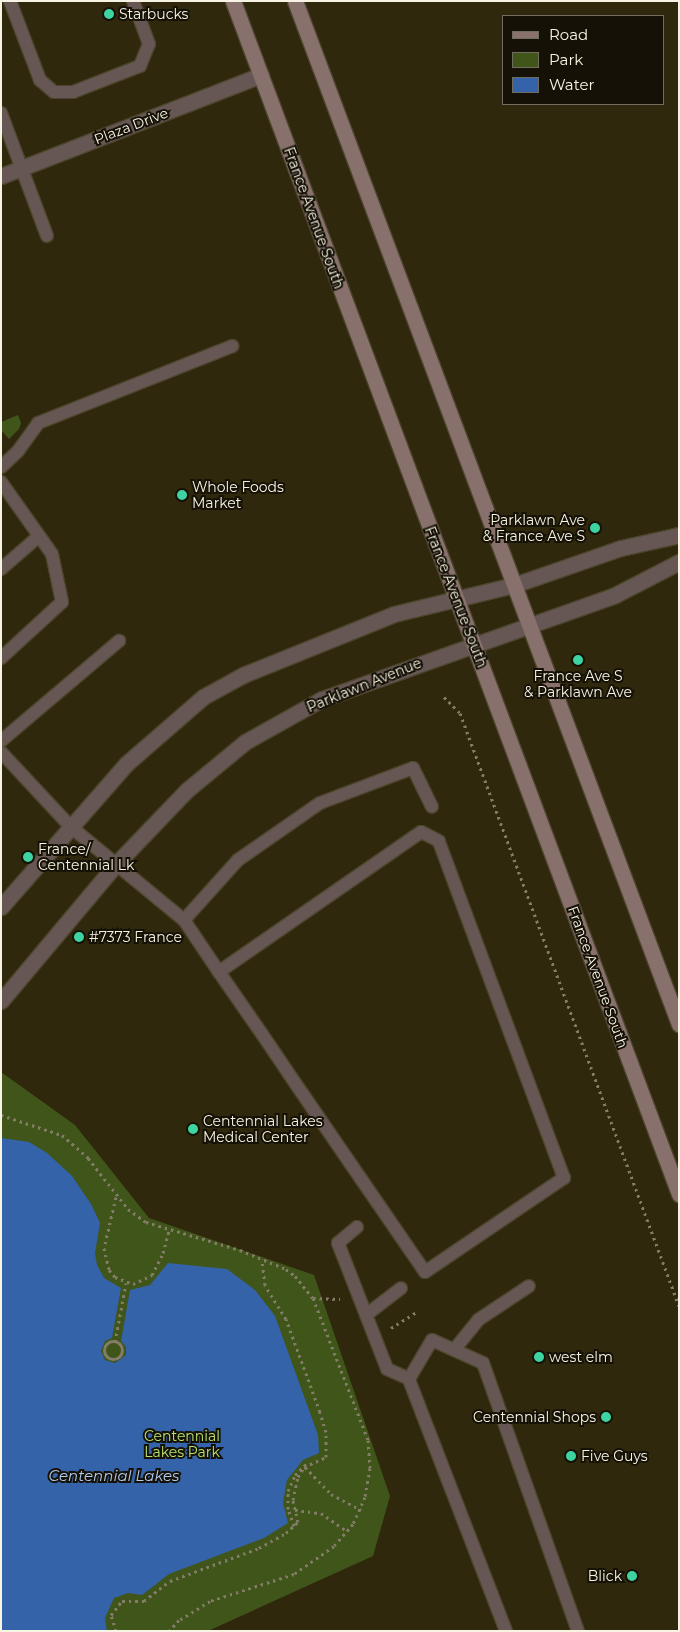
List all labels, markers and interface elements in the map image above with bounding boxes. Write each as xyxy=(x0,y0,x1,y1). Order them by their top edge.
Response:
place label: Starbucks xyxy=(119,6,188,22)
marker: Starbucks xyxy=(103,8,115,20)
legend xyxy=(502,15,665,105)
text: Road xyxy=(549,25,588,44)
text: Park xyxy=(549,50,583,69)
text: Water xyxy=(549,75,595,94)
street label: Plaza Drive xyxy=(92,104,170,148)
street label: France Avenue South xyxy=(280,145,348,291)
place label: Whole Foods Market xyxy=(192,479,284,512)
marker: Whole Foods Market xyxy=(176,489,188,501)
place label: Parklawn Ave & France Ave S xyxy=(483,512,585,544)
marker: Parklawn Ave & France Ave S xyxy=(589,522,601,534)
street label: France Avenue South xyxy=(421,524,491,670)
street label: Parklawn Avenue xyxy=(304,654,424,716)
marker: France Ave S & Parklawn Ave xyxy=(572,654,584,666)
place label: France Ave S & Parklawn Ave xyxy=(524,668,632,700)
place label: France/ Centennial Lk xyxy=(38,841,134,874)
marker: France/ Centennial Lk xyxy=(22,851,34,863)
street label: France Avenue South xyxy=(564,904,632,1050)
place label: #7373 France xyxy=(89,929,182,945)
marker: #7373 France xyxy=(73,931,85,943)
place label: Centennial Lakes Medical Center xyxy=(203,1113,323,1146)
marker: Centennial Lakes Medical Center xyxy=(187,1123,199,1135)
place label: west elm xyxy=(549,1349,613,1365)
marker: west elm xyxy=(533,1351,545,1363)
place label: Centennial Shops xyxy=(473,1409,596,1425)
marker: Centennial Shops xyxy=(600,1411,612,1423)
park label: Centennial Lakes Park xyxy=(144,1428,220,1460)
place label: Five Guys xyxy=(581,1448,648,1464)
marker: Five Guys xyxy=(565,1450,577,1462)
water label: Centennial Lakes xyxy=(49,1467,179,1485)
place label: Blick xyxy=(588,1568,622,1584)
marker: Blick xyxy=(626,1570,638,1582)

